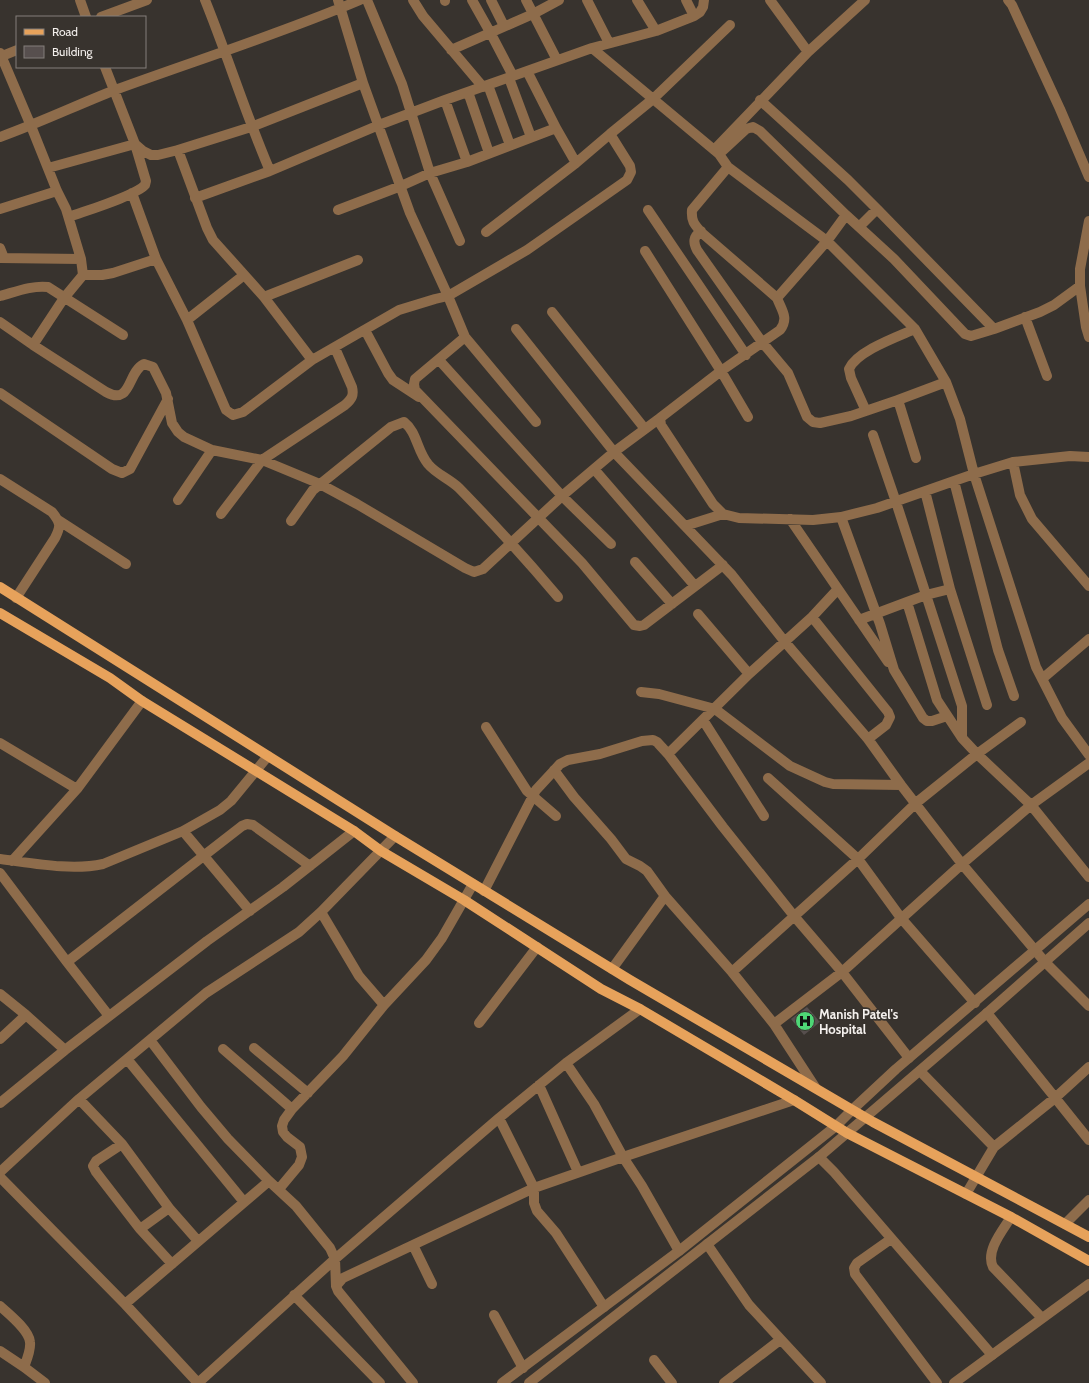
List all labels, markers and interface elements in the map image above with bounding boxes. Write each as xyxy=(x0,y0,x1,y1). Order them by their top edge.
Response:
legend xyxy=(16,16,146,68)
text: Road xyxy=(52,24,78,39)
text: Building xyxy=(52,44,94,59)
place label: Manish Patel's Hospital xyxy=(819,1006,899,1037)
hospital icon: Manish Patel's Hospital xyxy=(794,1010,816,1032)

